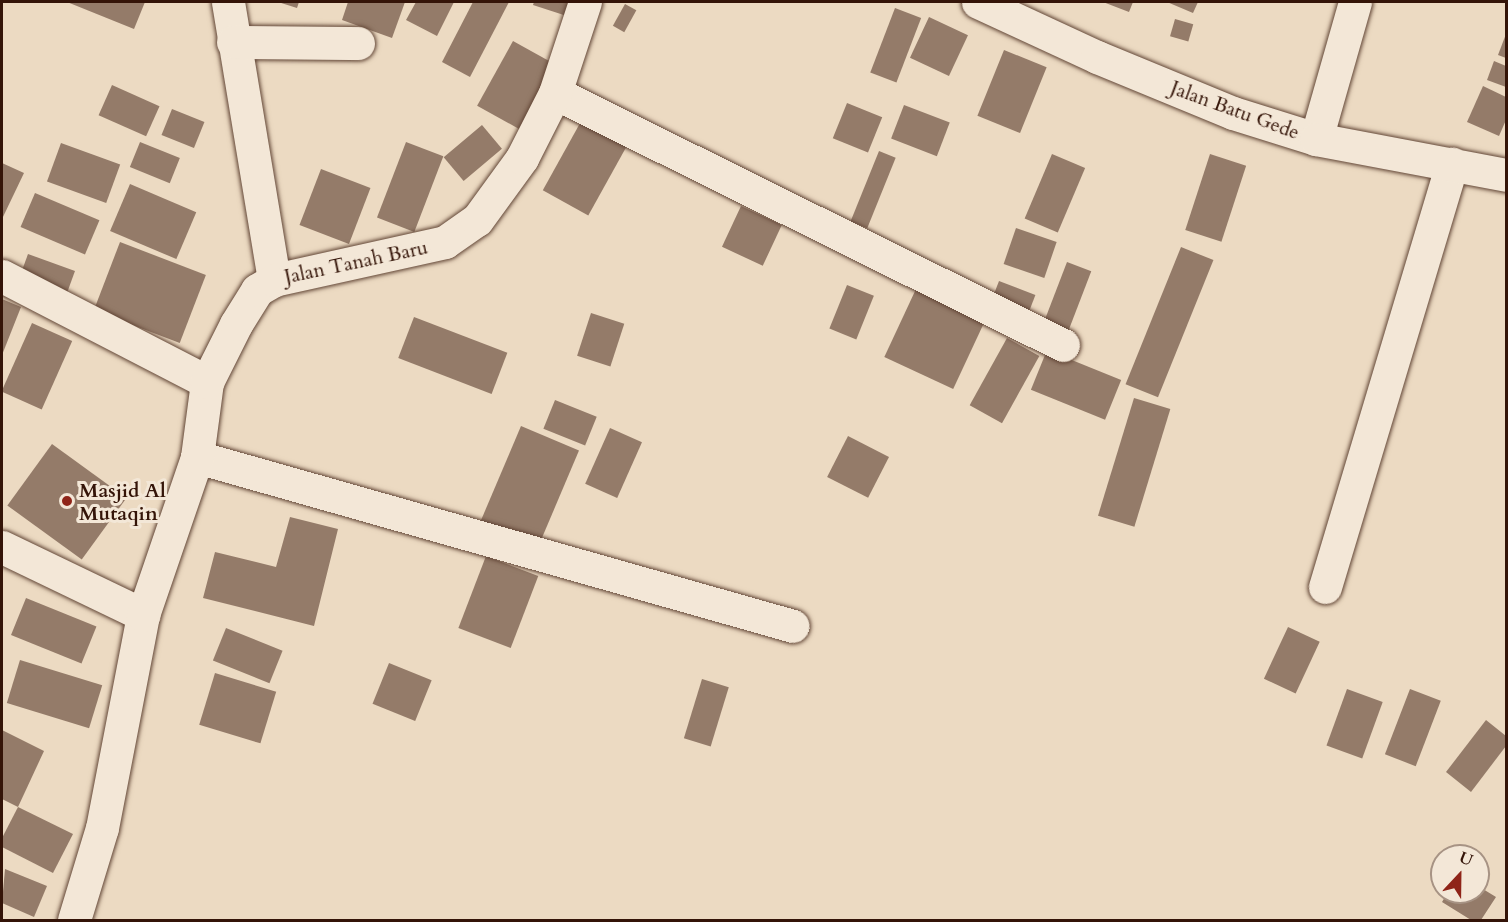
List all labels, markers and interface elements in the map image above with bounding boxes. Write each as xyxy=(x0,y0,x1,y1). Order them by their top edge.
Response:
street label: Jalan Batu Gede xyxy=(1167,76,1303,144)
street label: Jalan Tanah Baru xyxy=(282,235,430,289)
place label: Masjid Al Mutaqin xyxy=(79,478,166,525)
marker: Masjid Al Mutaqin xyxy=(60,494,74,508)
north arrow xyxy=(1430,844,1490,904)
text: U xyxy=(1456,847,1476,872)

